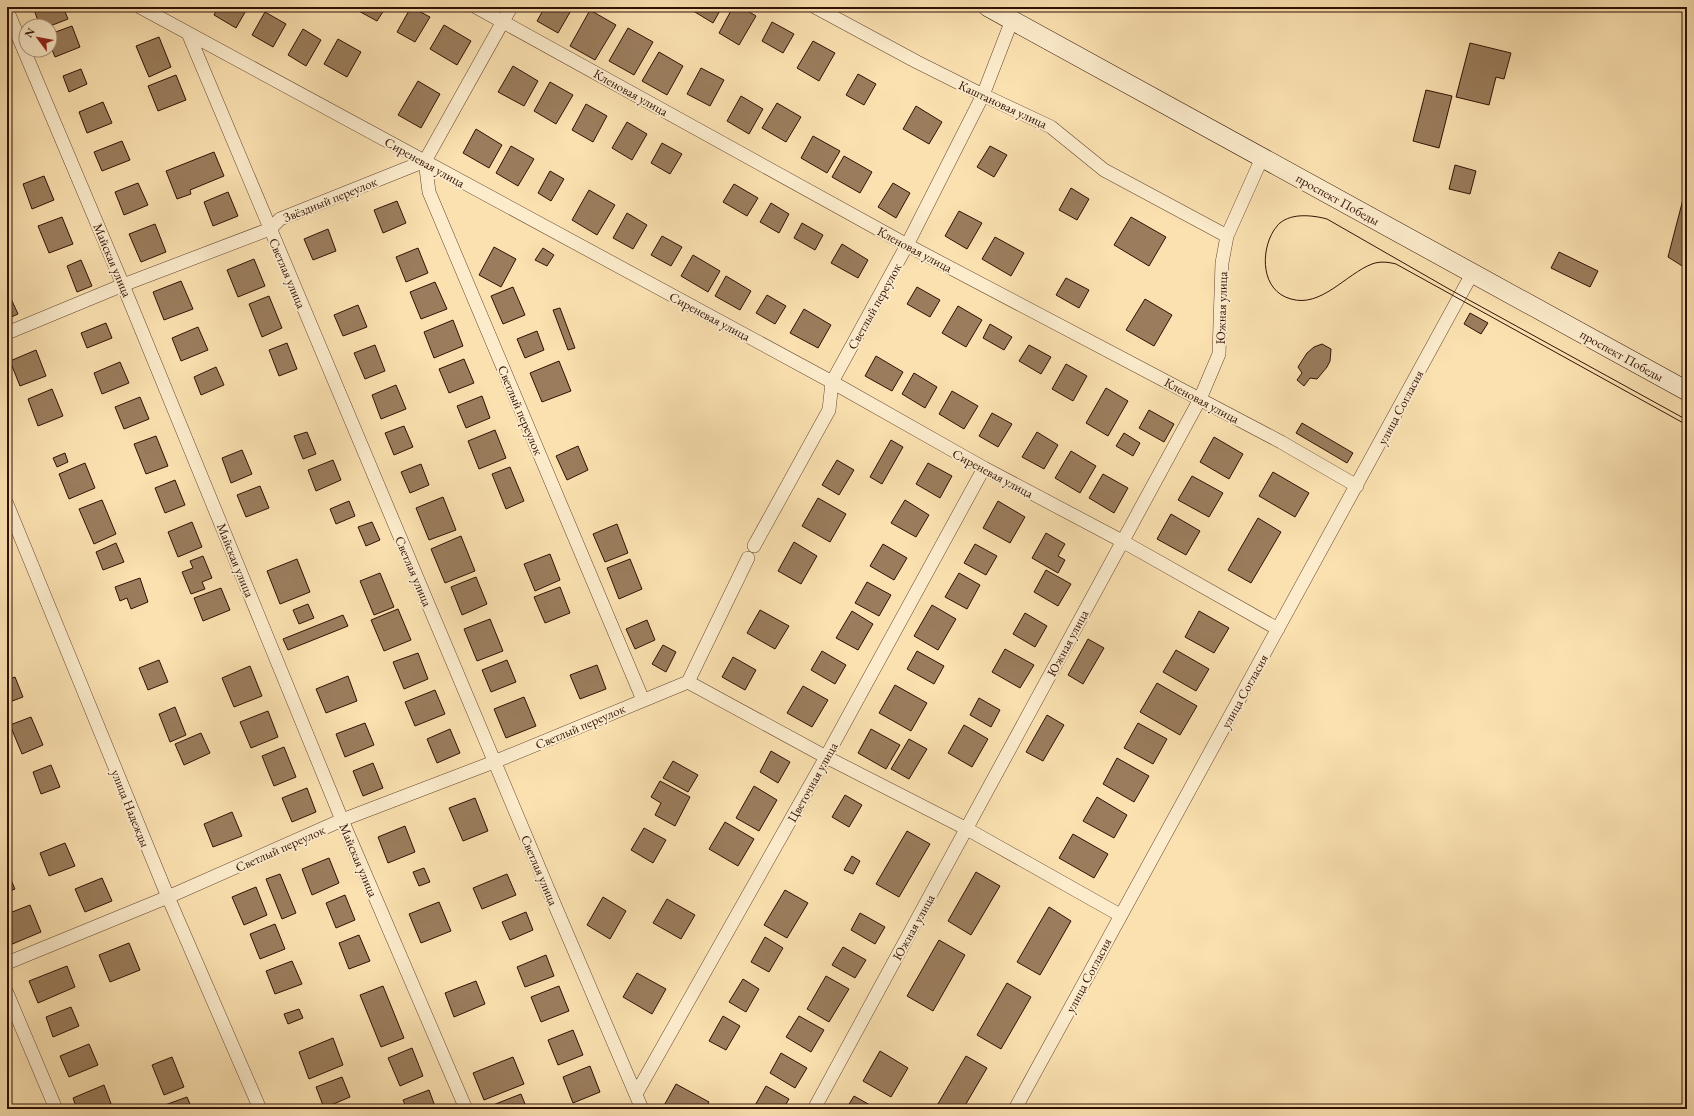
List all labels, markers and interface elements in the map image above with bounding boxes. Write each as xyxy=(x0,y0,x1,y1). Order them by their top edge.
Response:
north arrow xyxy=(18,18,58,58)
text: N xyxy=(21,25,38,40)
street label: Кленовая улица xyxy=(591,65,672,120)
street label: Каштановая улица xyxy=(956,76,1051,133)
street label: Сиреневая улица xyxy=(382,133,469,192)
street label: проспект Победы xyxy=(1293,169,1383,229)
street label: Звёздный переулок xyxy=(281,173,380,226)
street label: Майская улица xyxy=(89,221,136,300)
street label: Кленовая улица xyxy=(874,223,956,277)
street label: Светлая улица xyxy=(265,235,310,312)
street label: Светлый переулок xyxy=(844,259,906,352)
street label: Южная улица xyxy=(1212,270,1231,345)
street label: Сиреневая улица xyxy=(666,288,754,345)
street label: проспект Победы xyxy=(1577,325,1667,385)
street label: Светлый переулок xyxy=(494,363,547,458)
street label: улица Согласия xyxy=(1374,367,1427,448)
street label: Кленовая улица xyxy=(1161,374,1243,428)
street label: Сиреневая улица xyxy=(949,445,1037,502)
street label: Майская улица xyxy=(213,521,258,601)
street label: Светлая улица xyxy=(391,533,436,610)
street label: Южная улица xyxy=(1043,606,1093,680)
street label: улица Согласия xyxy=(1217,651,1272,731)
street label: Светлый переулок xyxy=(533,700,628,753)
street label: Цветочная улица xyxy=(783,738,842,825)
street label: улица Надежды xyxy=(107,767,154,850)
street label: Светлый переулок xyxy=(233,821,328,876)
street label: Майская улица xyxy=(335,821,382,900)
street label: Светлая улица xyxy=(517,832,562,909)
street label: Южная улица xyxy=(888,890,939,963)
street label: улица Согласия xyxy=(1062,935,1115,1016)

